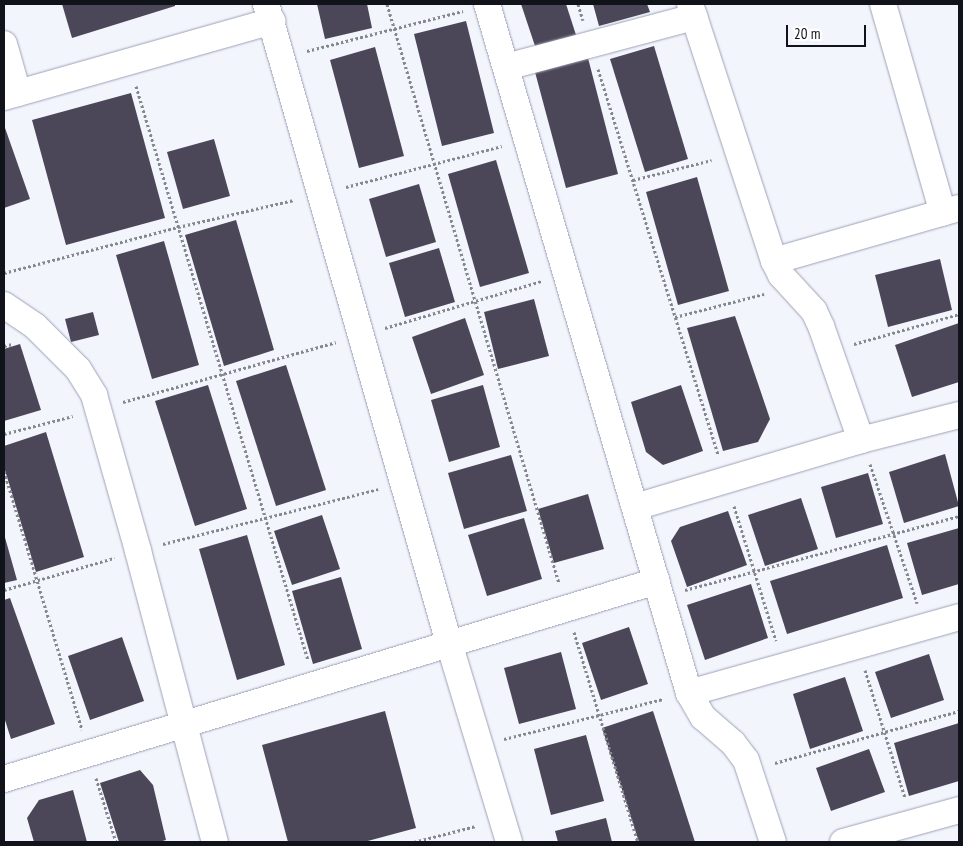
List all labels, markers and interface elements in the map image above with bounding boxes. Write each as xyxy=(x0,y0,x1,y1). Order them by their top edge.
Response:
scale bar xyxy=(788,15,868,47)
text: 20 m xyxy=(794,24,820,43)

